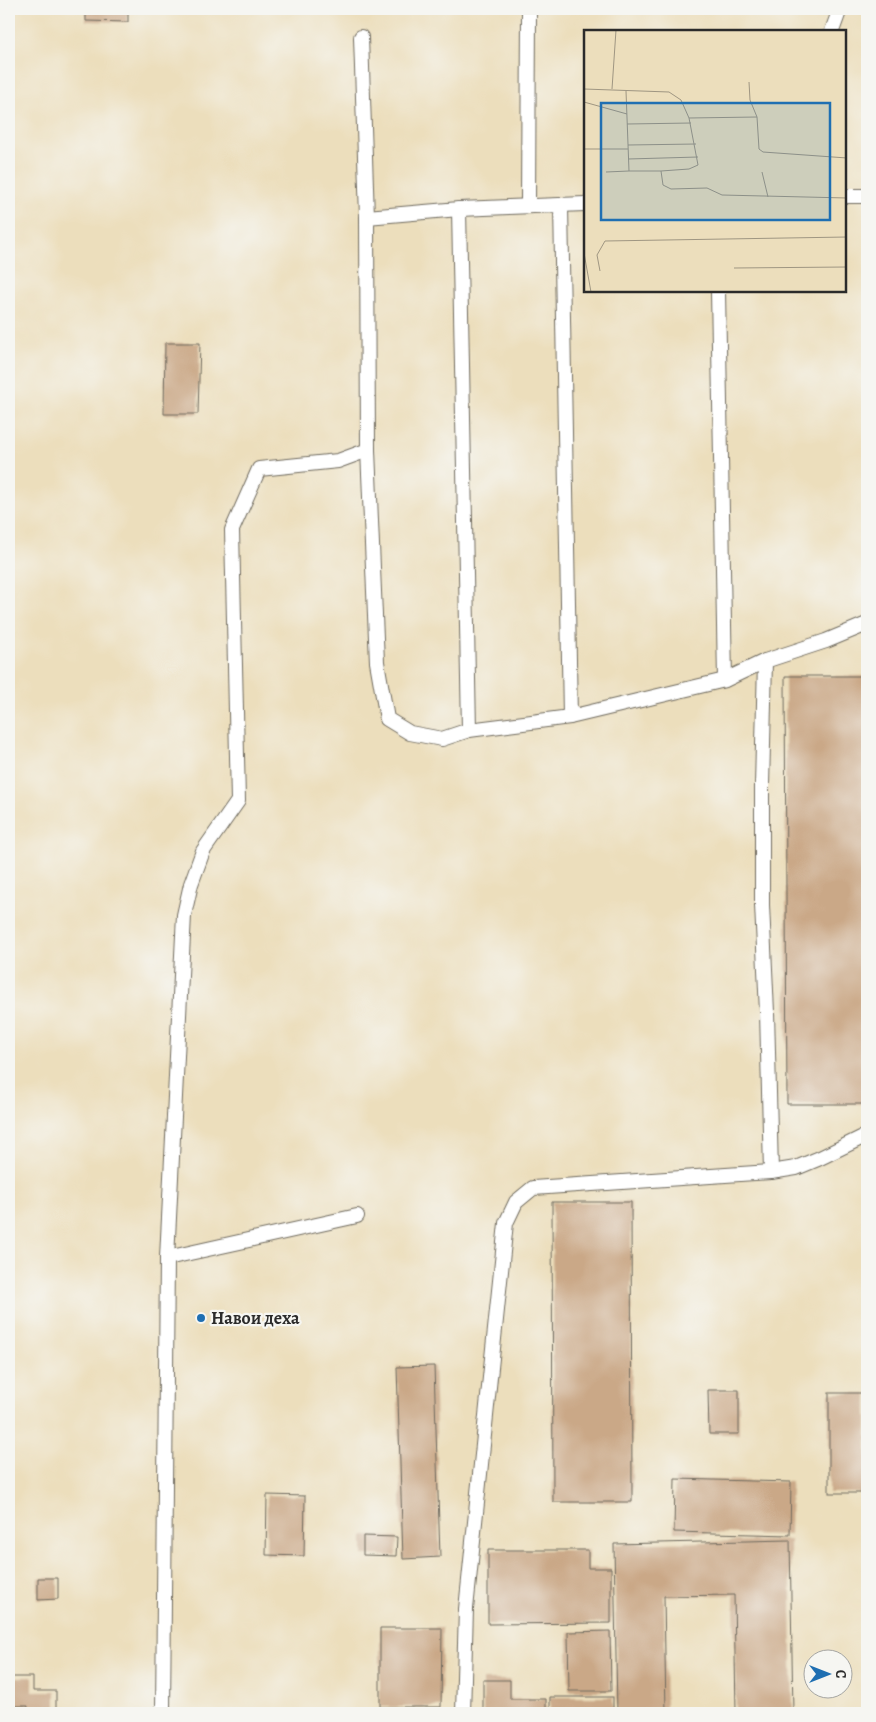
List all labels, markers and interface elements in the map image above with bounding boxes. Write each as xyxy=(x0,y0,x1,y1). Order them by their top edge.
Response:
inset map xyxy=(584,30,846,292)
place label: Навои деха xyxy=(211,1306,300,1330)
marker: Навои деха xyxy=(195,1312,207,1324)
north arrow xyxy=(804,1650,854,1700)
text: С xyxy=(831,1670,850,1679)

